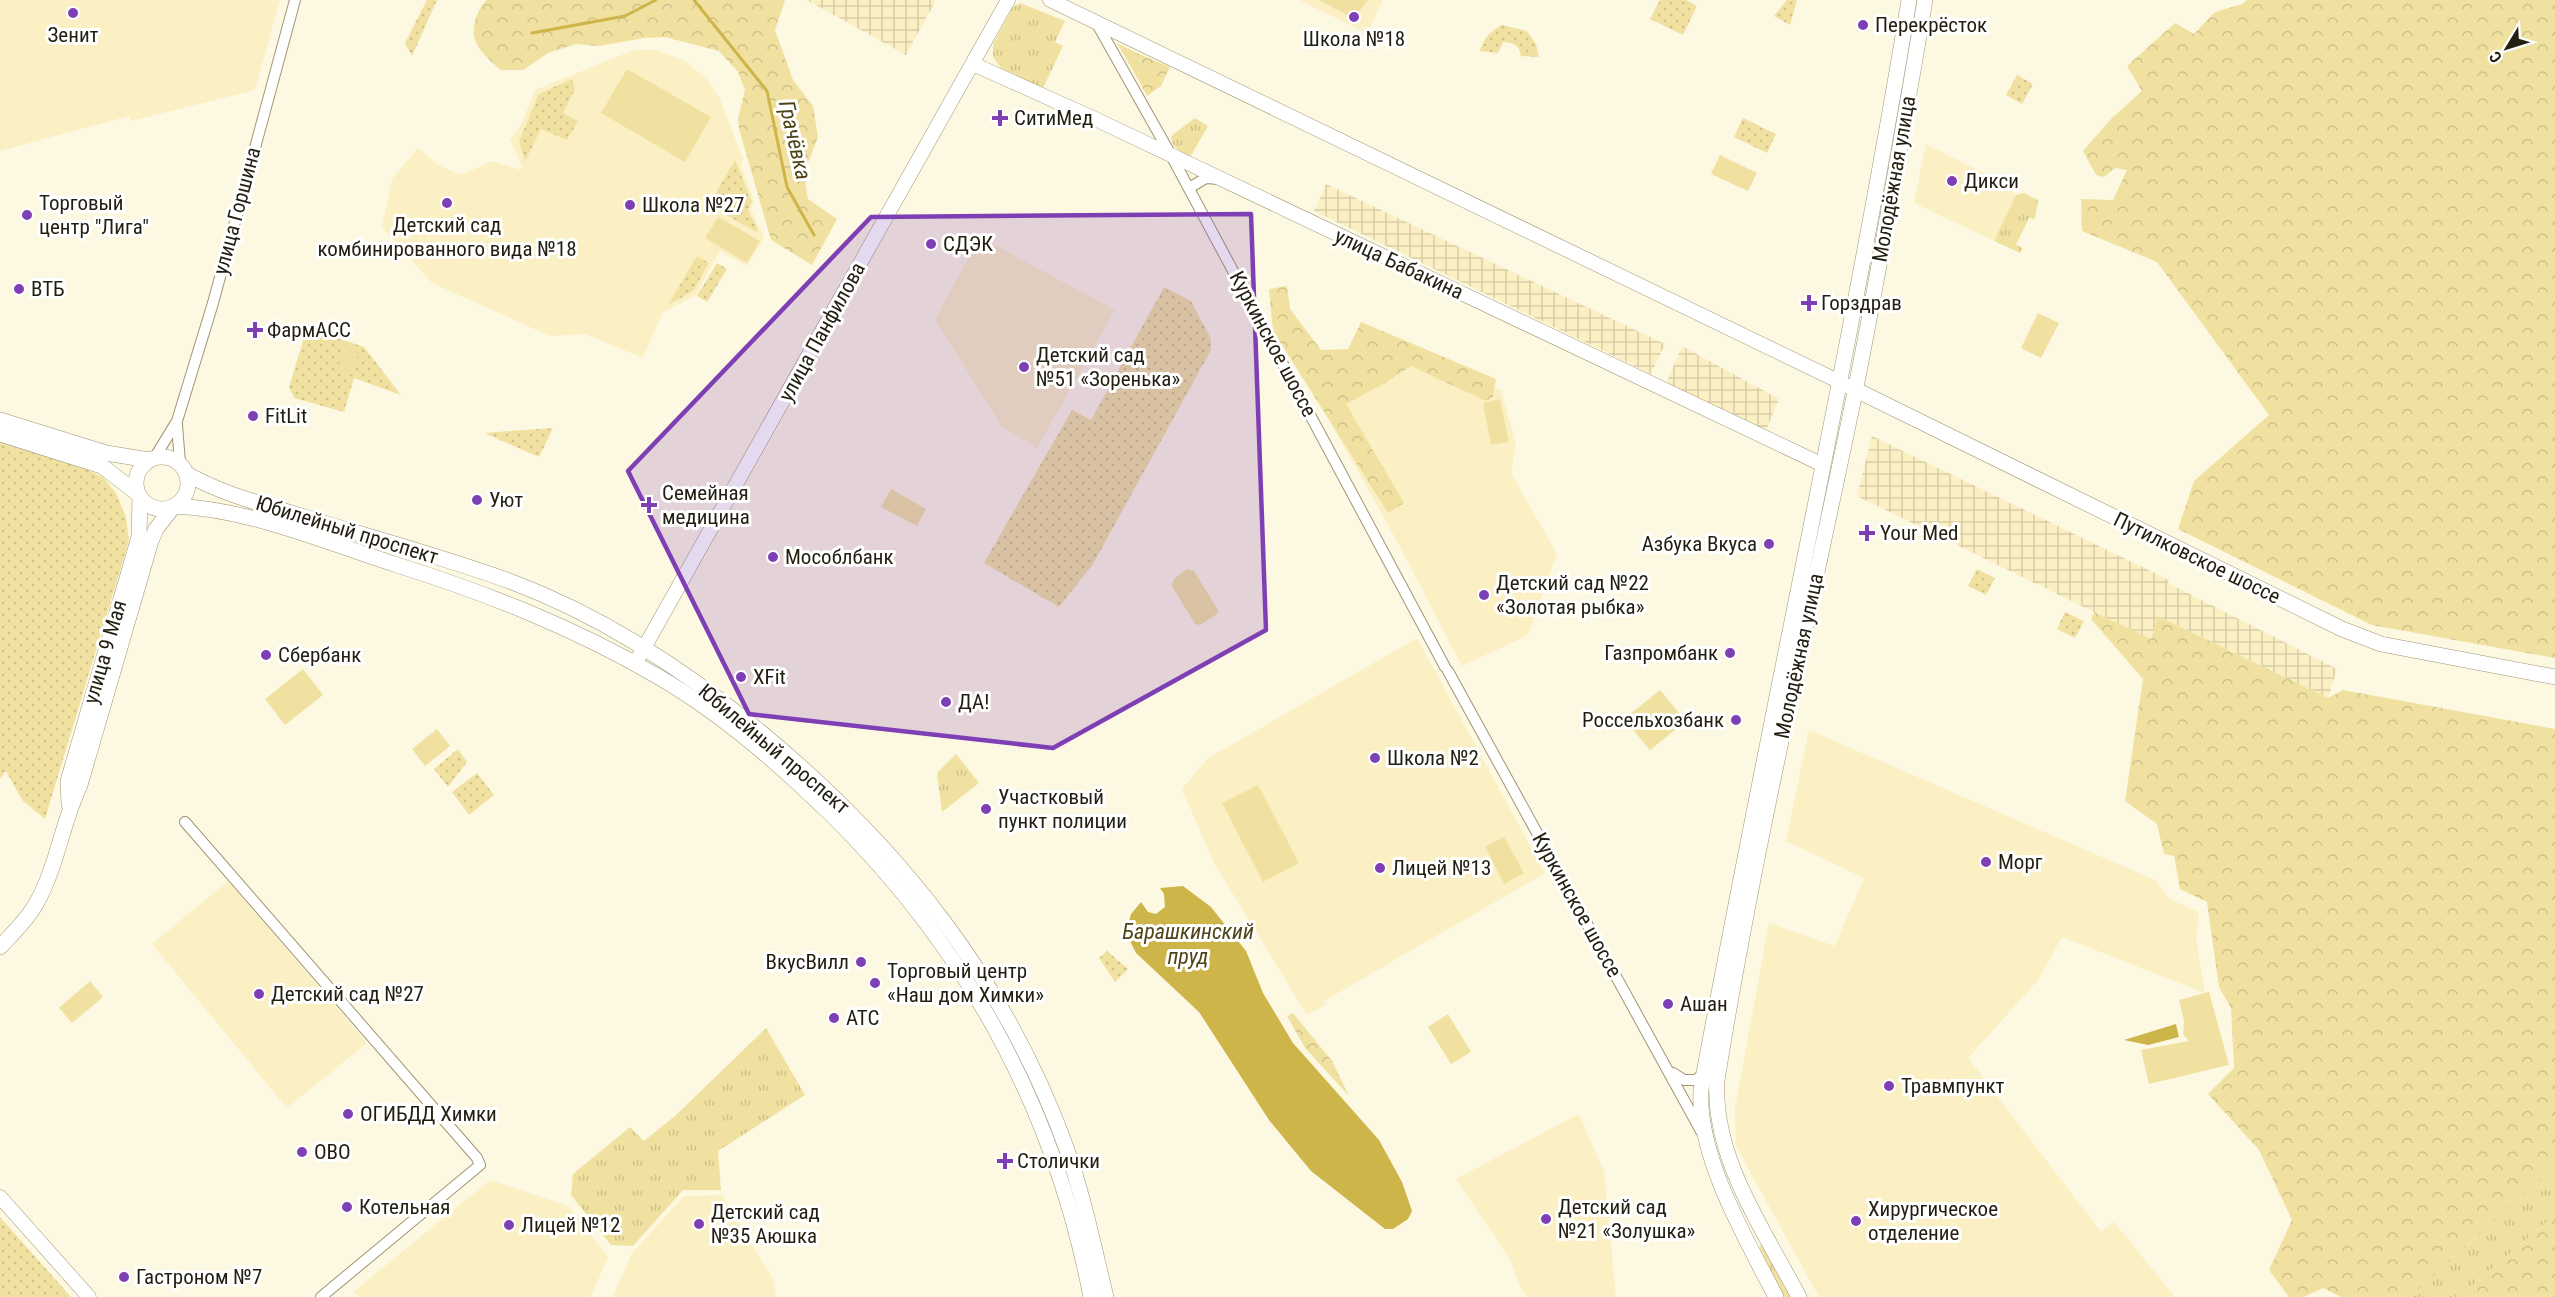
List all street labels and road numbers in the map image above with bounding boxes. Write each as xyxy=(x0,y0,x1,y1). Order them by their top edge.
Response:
street label: Молодёжная улица xyxy=(1868,94,1920,264)
street label: улица Горшина xyxy=(208,145,266,277)
street label: улица Бабакина xyxy=(1331,224,1467,304)
street label: улица Панфилова xyxy=(774,258,870,406)
street label: Куркинское шоссе xyxy=(1225,267,1322,421)
street label: Юбилейный проспект xyxy=(253,491,441,569)
street label: Путилковское шоссе xyxy=(2110,507,2284,609)
street label: Молодёжная улица xyxy=(1770,571,1828,741)
street label: улица 9 Мая xyxy=(79,597,131,707)
street label: Юбилейный проспект xyxy=(694,679,854,819)
street label: Куркинское шоссе xyxy=(1527,829,1627,981)

